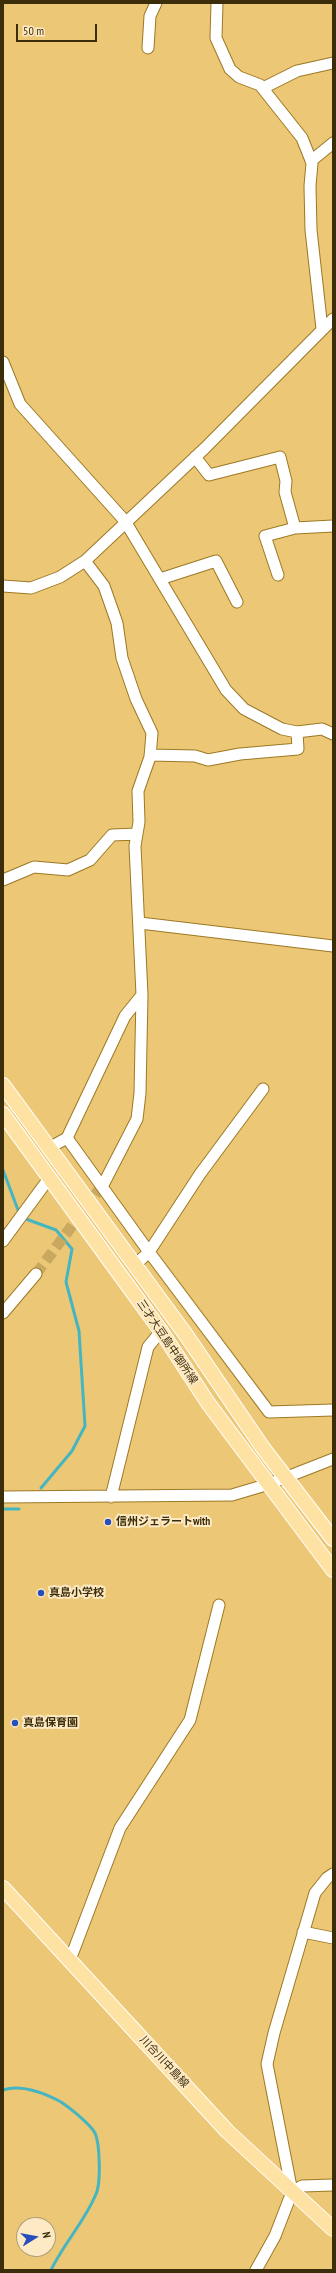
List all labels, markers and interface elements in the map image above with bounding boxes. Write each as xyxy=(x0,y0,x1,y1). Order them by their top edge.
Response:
scale bar xyxy=(18,16,99,42)
text: 50 m xyxy=(23,23,44,38)
street label: 三才大豆島中御所線 xyxy=(134,1297,200,1387)
place label: 信州ジェラートwith xyxy=(116,1515,210,1529)
marker: 信州ジェラートwith xyxy=(103,1517,113,1527)
place label: 真島小学校 xyxy=(49,1586,104,1600)
marker: 真島小学校 xyxy=(36,1588,46,1598)
place label: 真島保育園 xyxy=(23,1716,78,1730)
marker: 真島保育園 xyxy=(10,1718,20,1728)
street label: 川合川中島線 xyxy=(137,2033,191,2091)
north arrow xyxy=(16,2217,56,2257)
text: N xyxy=(39,2231,54,2239)

